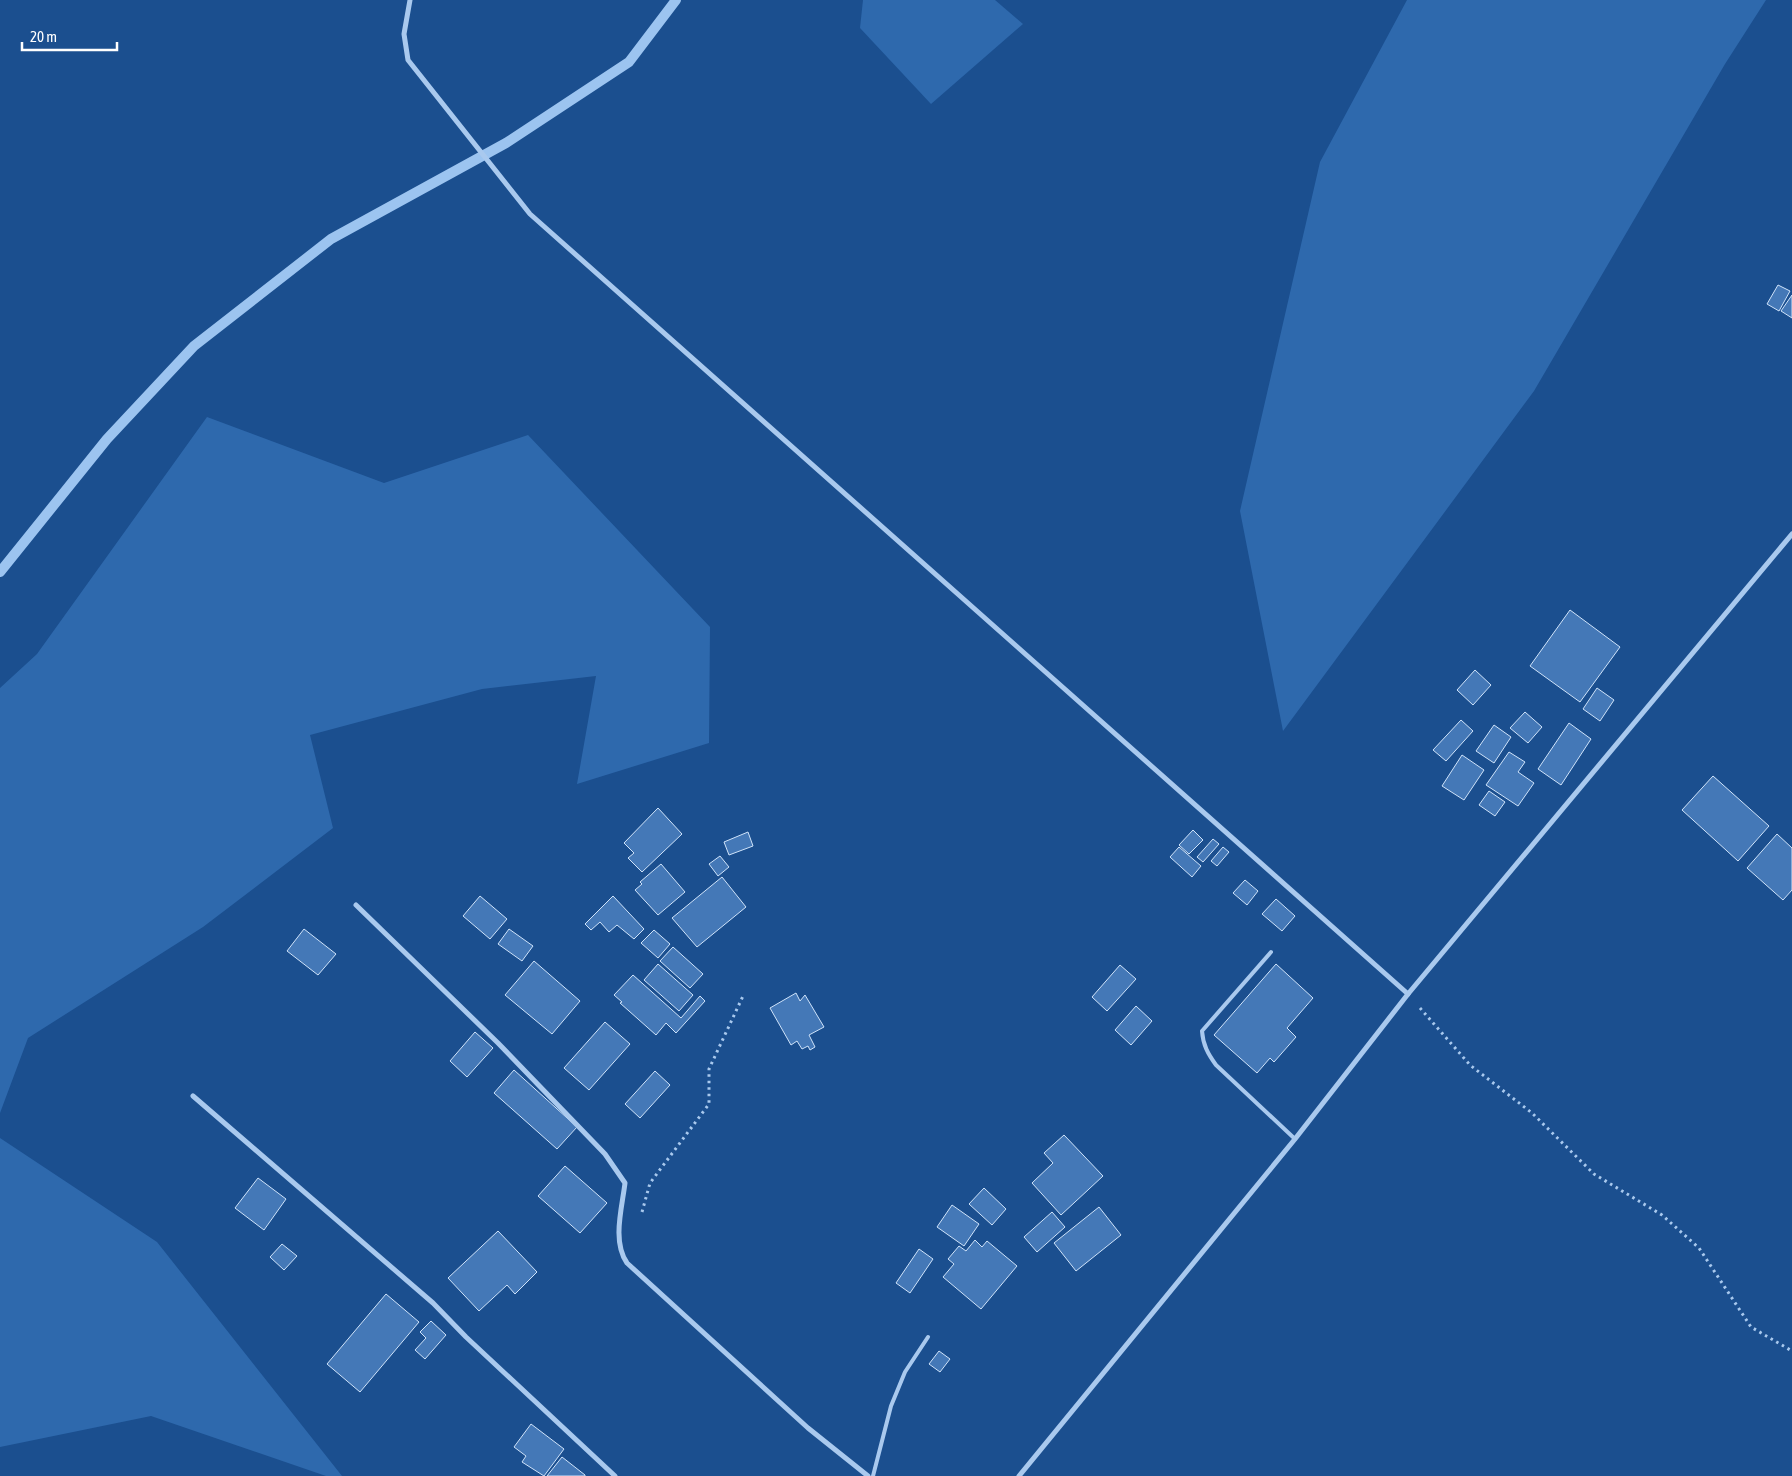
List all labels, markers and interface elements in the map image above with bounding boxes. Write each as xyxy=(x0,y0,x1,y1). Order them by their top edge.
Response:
scale bar xyxy=(22,20,118,52)
text: 20 m xyxy=(30,28,57,45)

